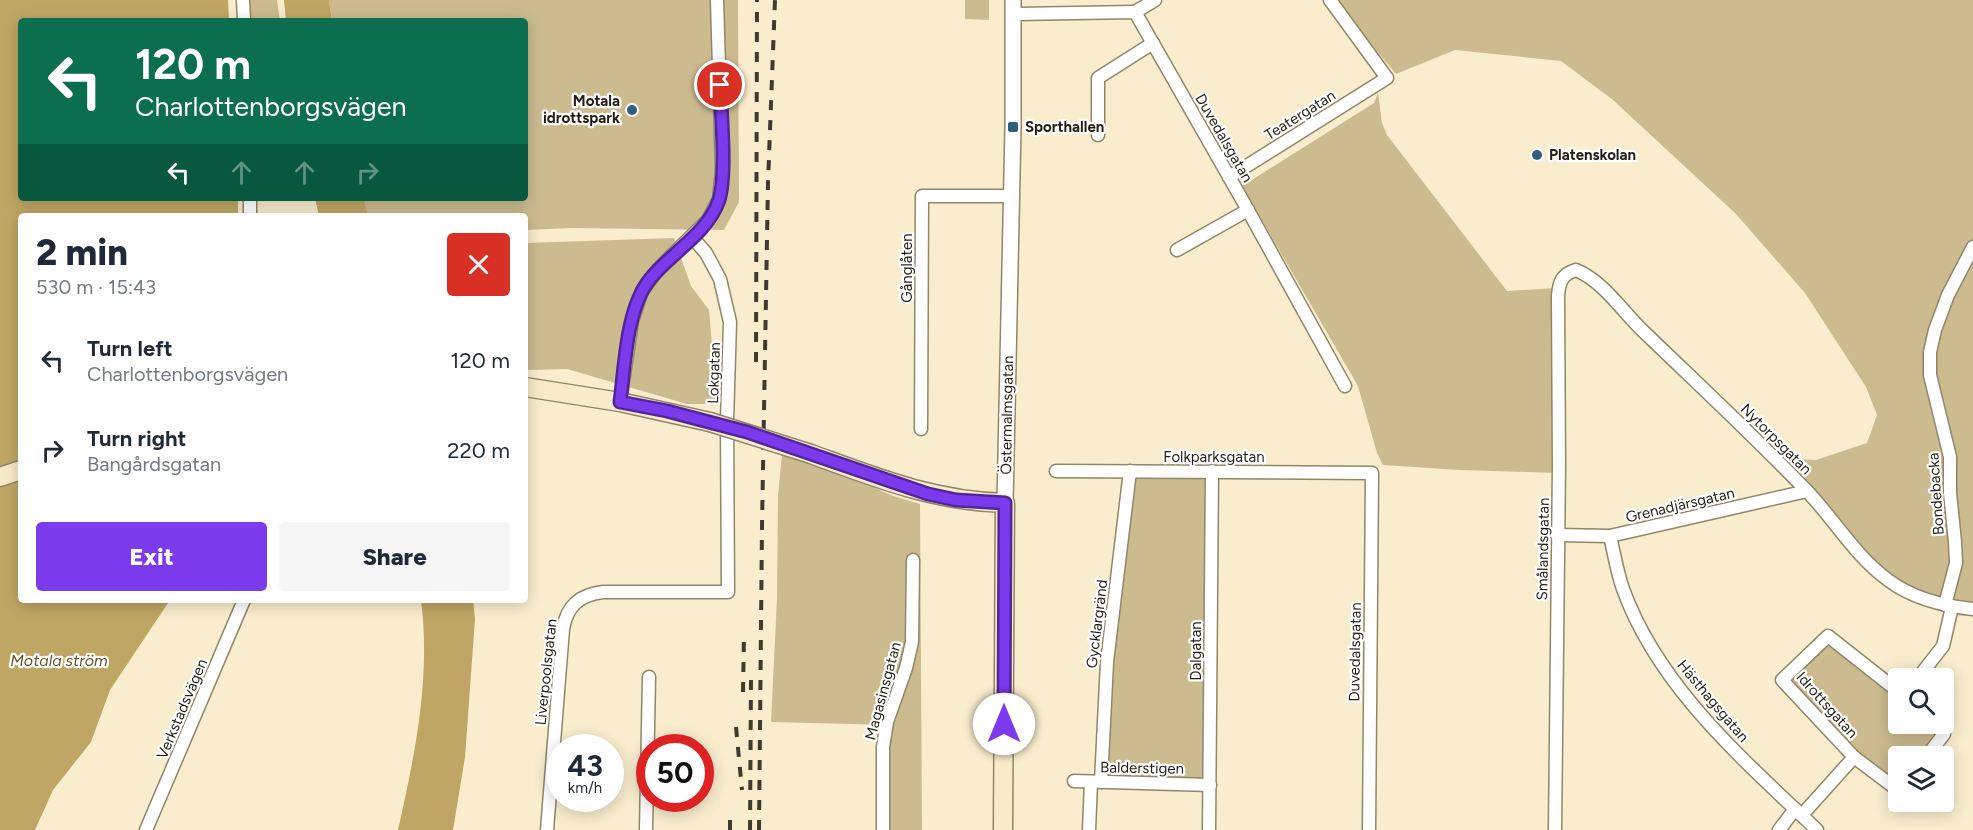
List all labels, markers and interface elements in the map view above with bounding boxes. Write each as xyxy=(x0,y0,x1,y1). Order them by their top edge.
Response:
text: 120 m xyxy=(135,39,251,90)
icon: left xyxy=(36,42,114,120)
pin xyxy=(694,59,745,110)
icon: arrive xyxy=(703,68,736,101)
street label: Teatergatan xyxy=(1261,86,1339,144)
text: Charlottenborgsvägen xyxy=(135,90,407,123)
street label: Duvedalsgatan xyxy=(1191,90,1257,186)
place label: Motala idrottspark xyxy=(543,92,620,127)
marker: Motala idrottspark xyxy=(625,103,639,117)
place label: Sporthallen xyxy=(1025,118,1104,136)
marker: Sporthallen xyxy=(1006,120,1020,134)
place label: Platenskolan xyxy=(1549,146,1636,164)
marker: Platenskolan xyxy=(1530,148,1544,162)
icon: left xyxy=(162,156,195,189)
icon: ahead xyxy=(225,156,258,189)
icon: ahead xyxy=(288,156,321,189)
icon: right xyxy=(351,156,384,189)
text: 2 min xyxy=(36,231,128,274)
button: close xyxy=(447,233,510,296)
street label: Gånglåten xyxy=(898,233,916,303)
text: 530 m · 15:43 xyxy=(36,275,156,299)
text: Turn left xyxy=(87,335,173,362)
street label: Lokgatan xyxy=(704,342,724,404)
icon: left xyxy=(36,344,69,377)
text: 120 m xyxy=(450,347,510,374)
street label: Östermalmsgatan xyxy=(997,355,1017,475)
text: Charlottenborgsvägen xyxy=(87,362,288,386)
street label: Nytorpsgatan xyxy=(1737,400,1815,478)
text: Turn right xyxy=(87,425,186,452)
icon: right xyxy=(36,434,69,467)
text: 220 m xyxy=(447,437,510,464)
street label: Folkparksgatan xyxy=(1163,448,1265,466)
text: Bangårdsgatan xyxy=(87,452,221,476)
street label: Bondebacka xyxy=(1924,452,1948,536)
street label: Grenadjärsgatan xyxy=(1624,484,1736,526)
street label: Smålandsgatan xyxy=(1533,497,1553,601)
button: Exit xyxy=(36,522,267,591)
button: Share xyxy=(279,522,510,591)
street label: Gycklargränd xyxy=(1083,579,1111,669)
street label: Duvedalsgatan xyxy=(1345,602,1365,702)
street label: Liverpoolsgatan xyxy=(531,618,561,726)
street label: Dalgatan xyxy=(1187,621,1205,681)
street label: Magasinsgatan xyxy=(861,640,905,742)
water label: Motala ström xyxy=(10,651,108,670)
street label: Verkstadsvägen xyxy=(153,656,211,762)
street label: Hästhagsgatan xyxy=(1673,656,1753,746)
street label: Idrottsgatan xyxy=(1793,668,1861,742)
map controls xyxy=(1888,668,1954,812)
button: search xyxy=(1888,668,1954,734)
position arrow xyxy=(972,692,1036,756)
speed limit sign: 50 xyxy=(636,734,714,812)
button: layers xyxy=(1888,746,1954,812)
text: 43 xyxy=(567,747,603,784)
street label: Balderstigen xyxy=(1100,758,1184,778)
text: km/h xyxy=(568,779,602,797)

